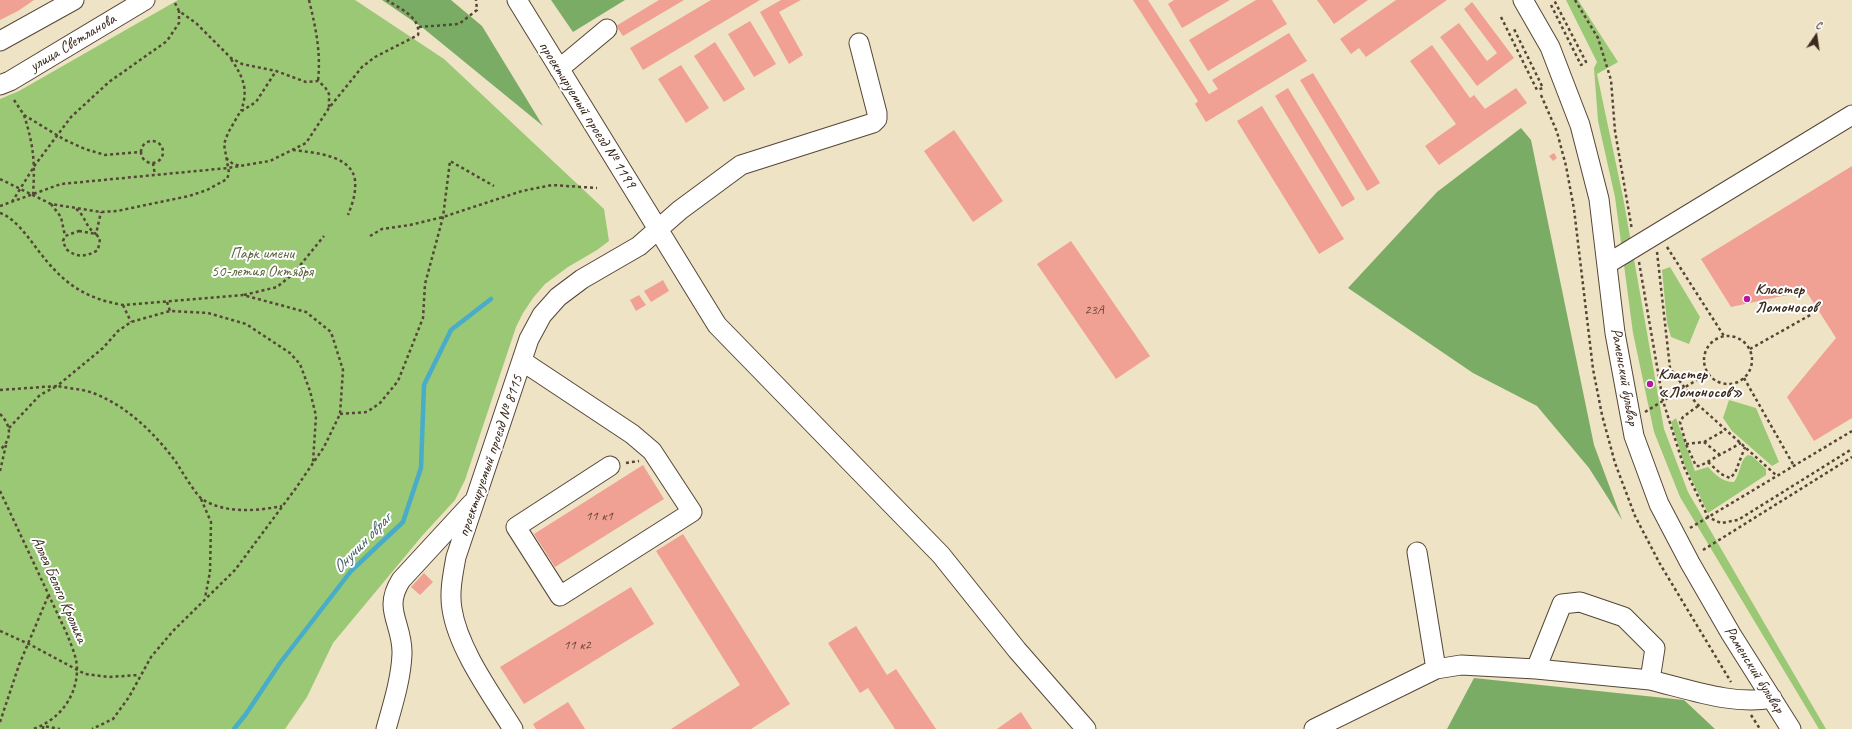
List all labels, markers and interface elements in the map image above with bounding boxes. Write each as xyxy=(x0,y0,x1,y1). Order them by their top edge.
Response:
street label: улица Светланова xyxy=(26,10,120,76)
north arrow xyxy=(1796,16,1836,56)
text: С xyxy=(1814,17,1823,32)
street label: проектируемый проезд № 1199 xyxy=(534,38,640,192)
park label: Парк имени 50-летия Октября xyxy=(211,244,313,282)
place label: Кластер Ломоносов xyxy=(1755,280,1818,318)
marker: Кластер Ломоносов xyxy=(1742,294,1752,304)
house number: 23А xyxy=(1084,302,1104,318)
street label: Раменский бульвар xyxy=(1606,327,1642,427)
place label: Кластер «Ломоносов» xyxy=(1658,365,1742,403)
street label: проектируемый проезд № 8115 xyxy=(454,373,528,539)
marker: Кластер «Ломоносов» xyxy=(1645,379,1655,389)
house number: 11 к1 xyxy=(585,508,613,524)
water label: Онучин овраг xyxy=(329,510,395,578)
street label: Аллея Белого Кролика xyxy=(27,534,91,646)
street label: Раменский бульвар xyxy=(1720,623,1788,717)
house number: 11 к2 xyxy=(563,637,591,653)

